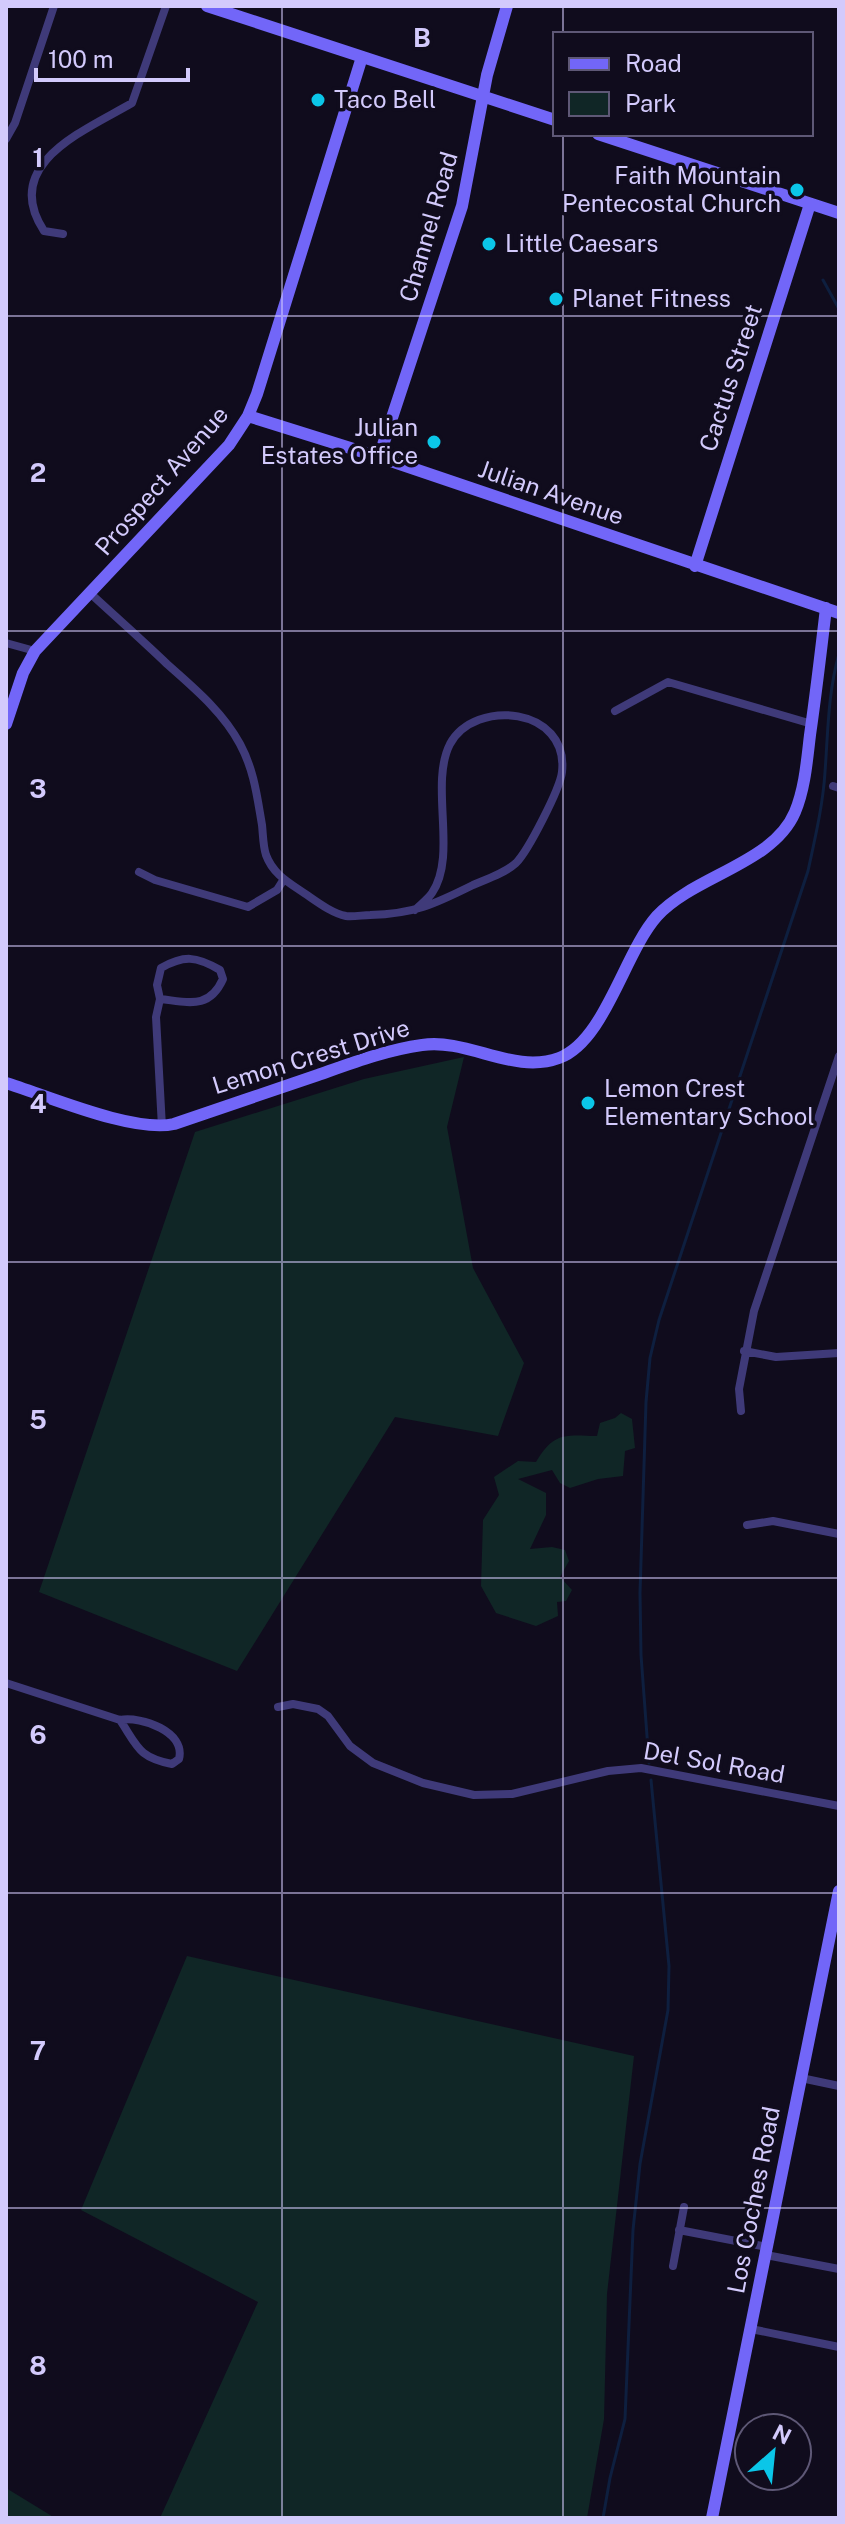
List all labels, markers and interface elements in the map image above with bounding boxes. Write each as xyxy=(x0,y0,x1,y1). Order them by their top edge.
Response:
text: B xyxy=(413,22,431,53)
scale bar xyxy=(36,32,188,82)
legend xyxy=(553,32,813,136)
text: 100 m xyxy=(48,45,114,73)
text: Road xyxy=(625,49,682,77)
place label: Taco Bell xyxy=(334,85,436,113)
text: Park xyxy=(625,89,676,117)
marker: Taco Bell xyxy=(309,91,327,109)
text: 1 xyxy=(32,142,44,173)
street label: Channel Road xyxy=(393,148,463,305)
place label: Faith Mountain Pentecostal Church xyxy=(562,161,781,217)
marker: Faith Mountain Pentecostal Church xyxy=(788,181,806,199)
place label: Little Caesars xyxy=(505,229,658,257)
marker: Little Caesars xyxy=(480,235,498,253)
place label: Planet Fitness xyxy=(572,284,731,312)
marker: Planet Fitness xyxy=(547,290,565,308)
street label: Cactus Street xyxy=(693,300,767,455)
street label: Prospect Avenue xyxy=(89,400,234,561)
place label: Julian Estates Office xyxy=(261,413,418,469)
marker: Julian Estates Office xyxy=(425,433,443,451)
street label: Julian Avenue xyxy=(475,454,628,530)
text: 2 xyxy=(30,457,46,488)
text: 3 xyxy=(29,773,47,804)
street label: Lemon Crest Drive xyxy=(209,1013,413,1099)
place label: Lemon Crest Elementary School xyxy=(604,1074,815,1130)
text: 4 xyxy=(29,1088,47,1119)
marker: Lemon Crest Elementary School xyxy=(579,1094,597,1112)
text: 5 xyxy=(29,1404,47,1435)
text: 6 xyxy=(29,1719,47,1750)
street label: Del Sol Road xyxy=(641,1736,787,1788)
text: 7 xyxy=(30,2035,46,2066)
street label: Los Coches Road xyxy=(721,2104,785,2296)
text: 8 xyxy=(29,2350,47,2381)
north arrow xyxy=(733,2412,813,2492)
text: N xyxy=(769,2419,796,2450)

